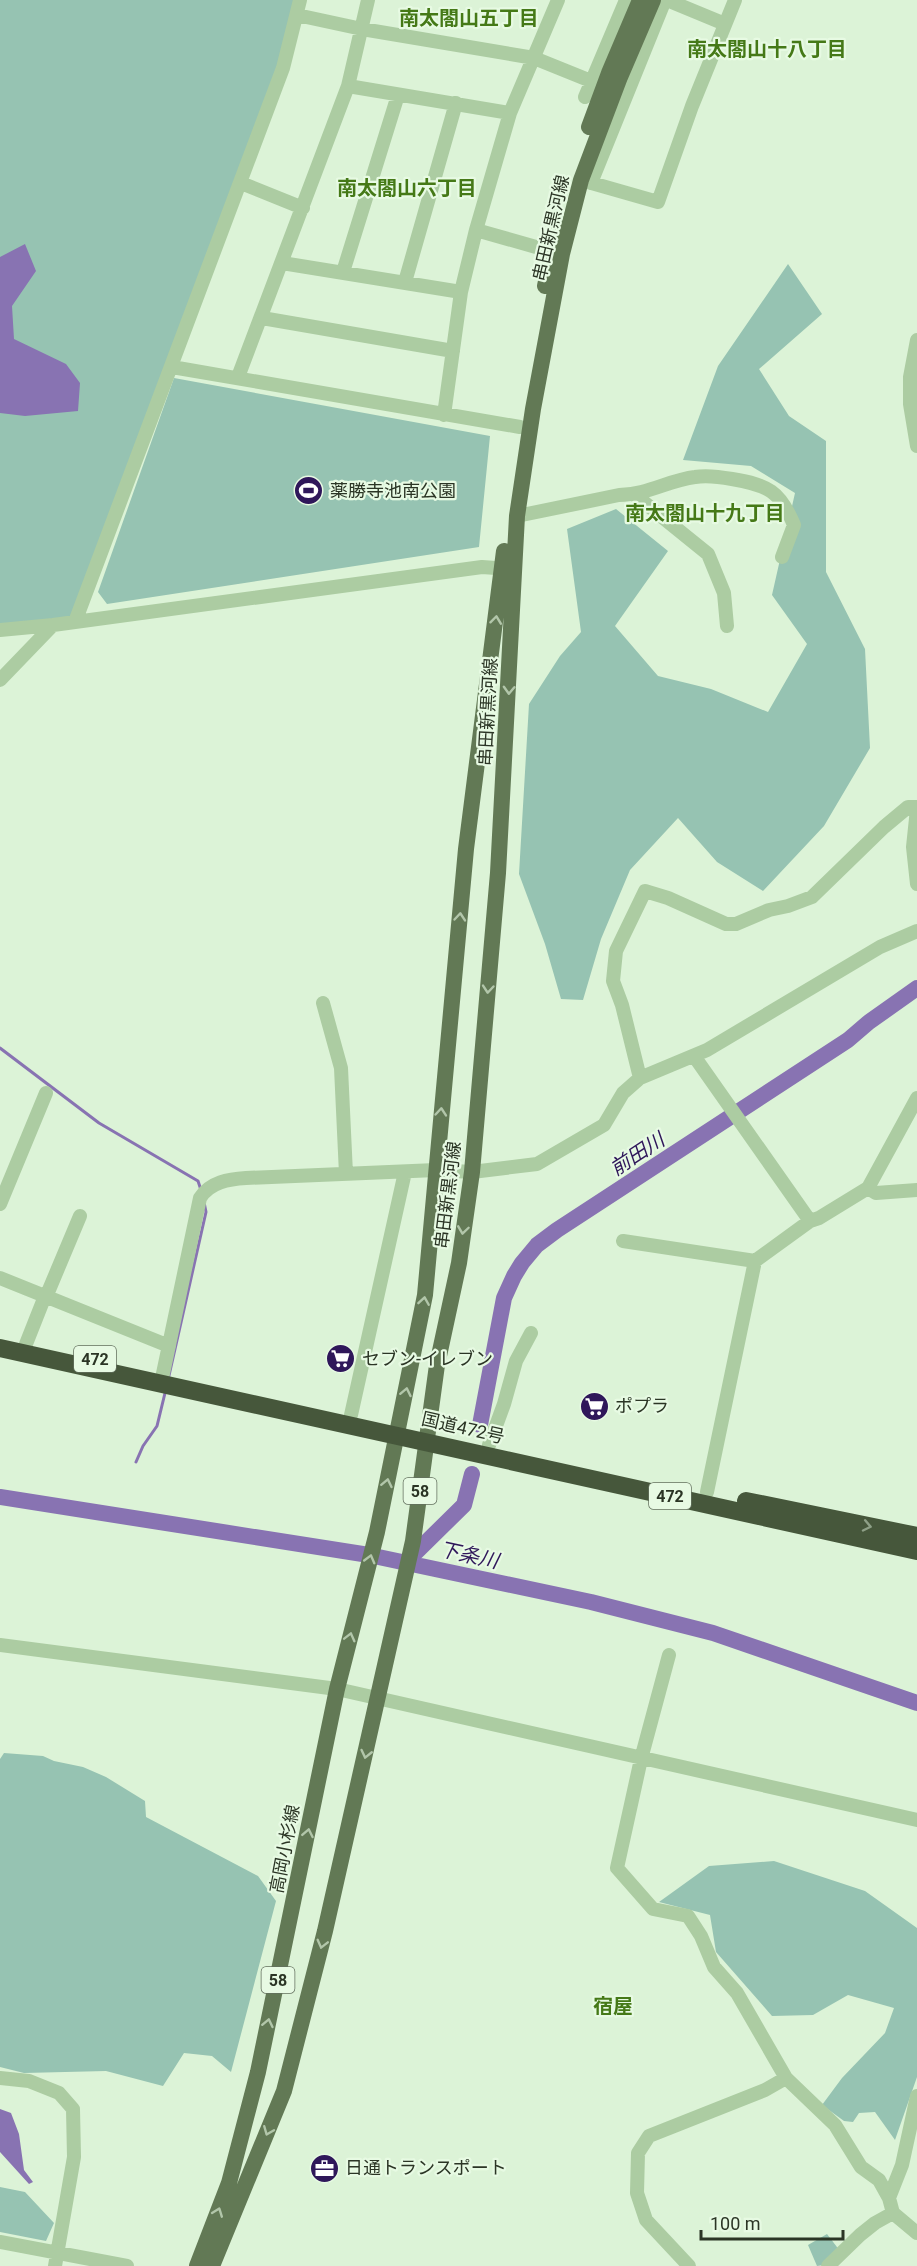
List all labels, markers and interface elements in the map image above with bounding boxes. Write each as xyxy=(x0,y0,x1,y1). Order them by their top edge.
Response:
district label: 南太閤山五丁目 xyxy=(399,6,539,30)
district label: 南太閤山十八丁目 xyxy=(687,37,847,61)
street label: 串田新黒河線 xyxy=(528,173,573,283)
district label: 南太閤山六丁目 xyxy=(337,176,477,200)
sports icon: 薬勝寺池南公園 xyxy=(293,475,325,507)
place label: 薬勝寺池南公園 xyxy=(330,480,456,501)
district label: 南太閤山十九丁目 xyxy=(625,501,785,525)
one-way arrow xyxy=(489,615,502,624)
street label: 串田新黒河線 xyxy=(474,657,501,766)
one-way arrow xyxy=(503,686,515,695)
one-way arrow xyxy=(453,913,466,922)
one-way arrow xyxy=(482,985,495,994)
one-way arrow xyxy=(434,1107,447,1116)
water label: 前田川 xyxy=(605,1127,670,1180)
street label: 串田新黒河線 xyxy=(431,1140,465,1250)
one-way arrow xyxy=(458,1225,470,1234)
one-way arrow xyxy=(417,1296,429,1306)
supermarket icon: セブン-イレブン xyxy=(325,1343,357,1375)
road number: 472 xyxy=(74,1346,116,1372)
place label: セブン-イレブン xyxy=(362,1348,493,1369)
one-way arrow xyxy=(399,1387,412,1397)
supermarket icon: ポプラ xyxy=(578,1390,610,1422)
place label: ポプラ xyxy=(615,1395,669,1416)
street label: 国道472号 xyxy=(420,1408,507,1447)
road number: 58 xyxy=(404,1478,436,1504)
one-way arrow xyxy=(380,1479,393,1489)
road number: 472 xyxy=(649,1483,691,1509)
one-way arrow xyxy=(861,1519,871,1532)
water label: 下条川 xyxy=(437,1537,503,1573)
one-way arrow xyxy=(362,1554,375,1564)
one-way arrow xyxy=(342,1633,355,1643)
one-way arrow xyxy=(360,1749,373,1759)
street label: 高岡小杉線 xyxy=(266,1803,303,1895)
one-way arrow xyxy=(301,1828,314,1838)
one-way arrow xyxy=(317,1938,329,1949)
road number: 58 xyxy=(262,1967,294,1993)
district label: 宿屋 xyxy=(593,1994,633,2018)
one-way arrow xyxy=(261,2019,274,2029)
one-way arrow xyxy=(263,2125,275,2136)
office icon: 日通トランスポート xyxy=(308,2152,340,2184)
place label: 日通トランスポート xyxy=(345,2157,507,2178)
scale bar xyxy=(701,2203,844,2241)
one-way arrow xyxy=(211,2207,223,2218)
text: 100 m xyxy=(710,2213,761,2234)

